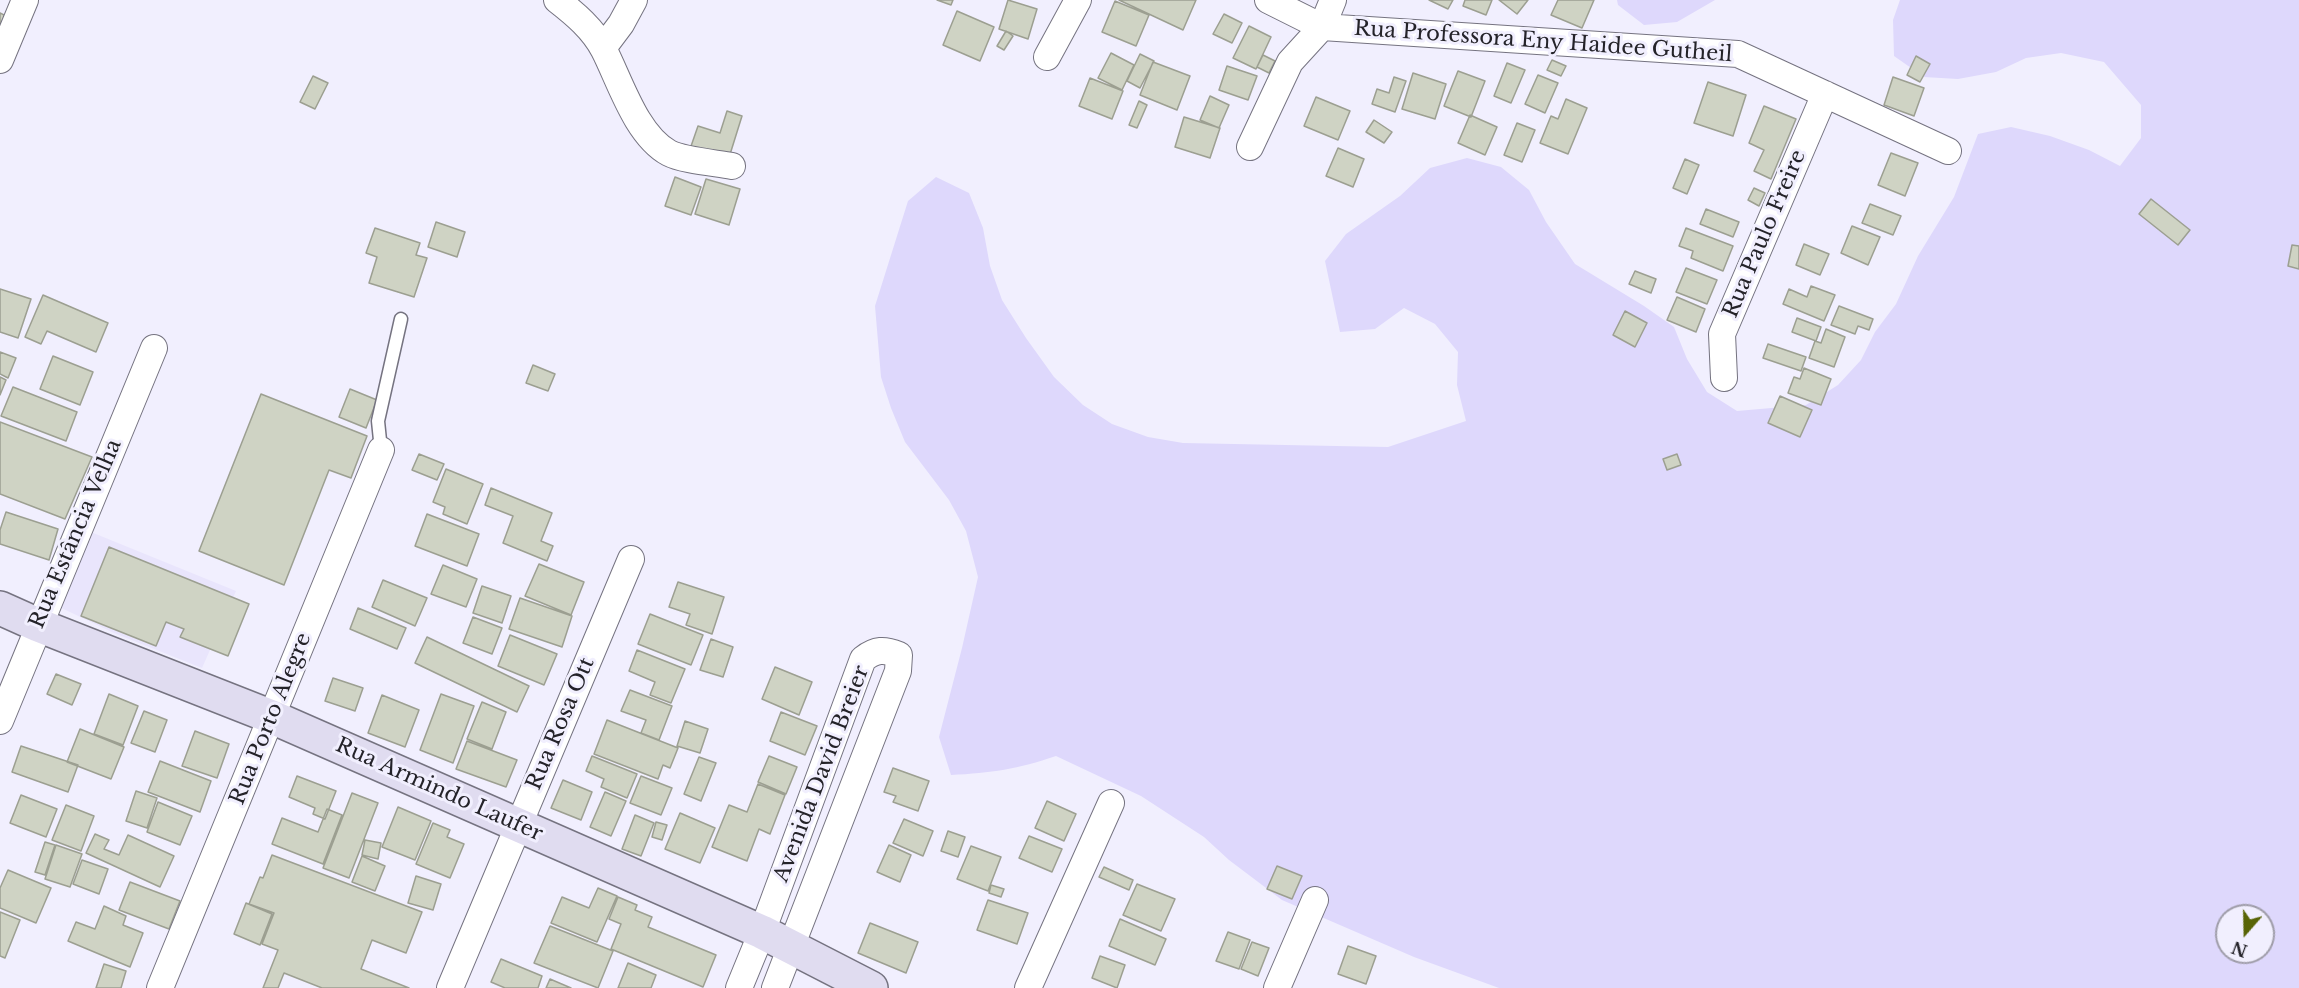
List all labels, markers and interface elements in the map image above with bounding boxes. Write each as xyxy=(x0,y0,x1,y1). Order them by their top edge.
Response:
street label: Rua Professora Eny Haidee Gutheil xyxy=(1353,16,1733,68)
street label: Rua Paulo Freire xyxy=(1718,146,1812,322)
street label: Rua Estância Velha xyxy=(25,436,127,632)
street label: Rua Porto Alegre xyxy=(225,629,317,809)
street label: Rua Rosa Ott xyxy=(522,654,600,794)
street label: Avenida David Breier xyxy=(769,662,875,886)
street label: Rua Armindo Laufer xyxy=(332,733,546,847)
north arrow xyxy=(2215,904,2275,964)
text: N xyxy=(2229,937,2250,961)

